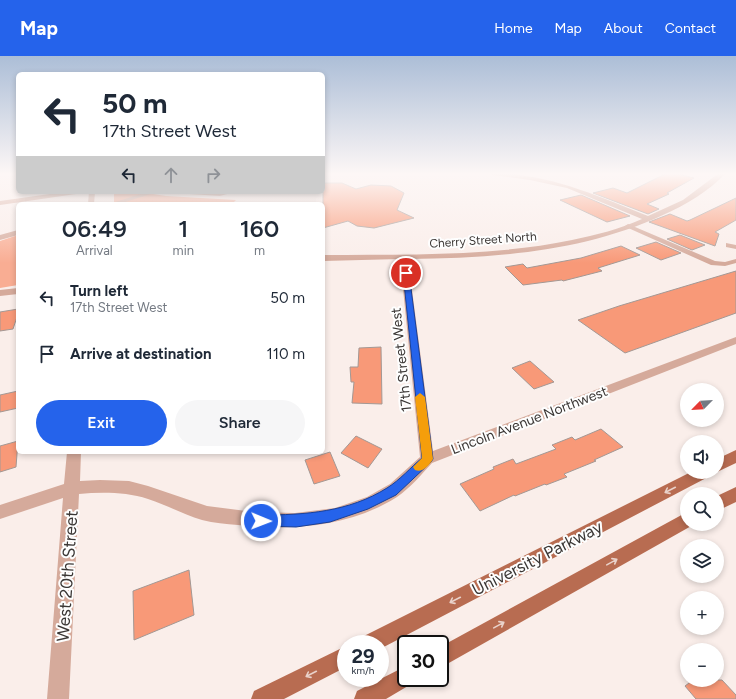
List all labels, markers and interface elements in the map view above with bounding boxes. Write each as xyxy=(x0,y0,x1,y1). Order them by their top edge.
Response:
text: Map xyxy=(20,17,58,40)
text: Home xyxy=(494,20,533,37)
text: Map xyxy=(555,20,582,37)
text: About xyxy=(604,20,643,37)
text: Contact xyxy=(665,20,716,37)
text: 50 m xyxy=(102,86,168,120)
icon: left xyxy=(36,88,88,140)
text: 17th Street West xyxy=(102,120,237,142)
icon: left xyxy=(118,164,140,186)
icon: ahead xyxy=(160,164,182,186)
icon: right xyxy=(202,164,224,186)
text: 06:49 xyxy=(62,214,127,243)
text: 1 xyxy=(178,214,188,243)
text: 160 xyxy=(240,214,279,243)
street label: Cherry Street North xyxy=(429,229,537,251)
text: Arrival xyxy=(76,243,113,258)
text: min xyxy=(173,243,194,258)
text: m xyxy=(254,243,265,258)
pin xyxy=(389,256,423,290)
icon: arrive xyxy=(395,262,417,284)
text: Turn left xyxy=(70,282,128,300)
icon: left xyxy=(36,287,58,309)
text: 50 m xyxy=(270,289,305,307)
text: 17th Street West xyxy=(70,300,167,315)
street label: 17th Street West xyxy=(388,307,415,413)
icon: arrive xyxy=(36,343,58,365)
text: Arrive at destination xyxy=(70,345,211,363)
text: 110 m xyxy=(267,345,305,363)
street label: Lincoln Avenue Northwest xyxy=(449,383,610,458)
north arrow xyxy=(680,383,724,427)
map controls xyxy=(680,383,724,687)
button: Exit xyxy=(36,400,167,446)
button: Share xyxy=(175,400,305,446)
button: sound xyxy=(680,435,724,479)
one-way arrow xyxy=(665,487,677,494)
button: search xyxy=(680,487,724,531)
position arrow xyxy=(240,500,282,542)
street label: West 20th Street xyxy=(52,510,82,642)
street label: University Parkway xyxy=(469,516,606,599)
button: layers xyxy=(680,539,724,583)
one-way arrow xyxy=(606,558,618,565)
button: + xyxy=(680,591,724,635)
one-way arrow xyxy=(449,597,461,604)
one-way arrow xyxy=(492,621,504,628)
speed limit sign: 30 xyxy=(397,635,449,687)
button: − xyxy=(680,643,724,687)
text: 29 xyxy=(351,644,375,668)
text: km/h xyxy=(352,664,374,677)
one-way arrow xyxy=(306,670,318,678)

